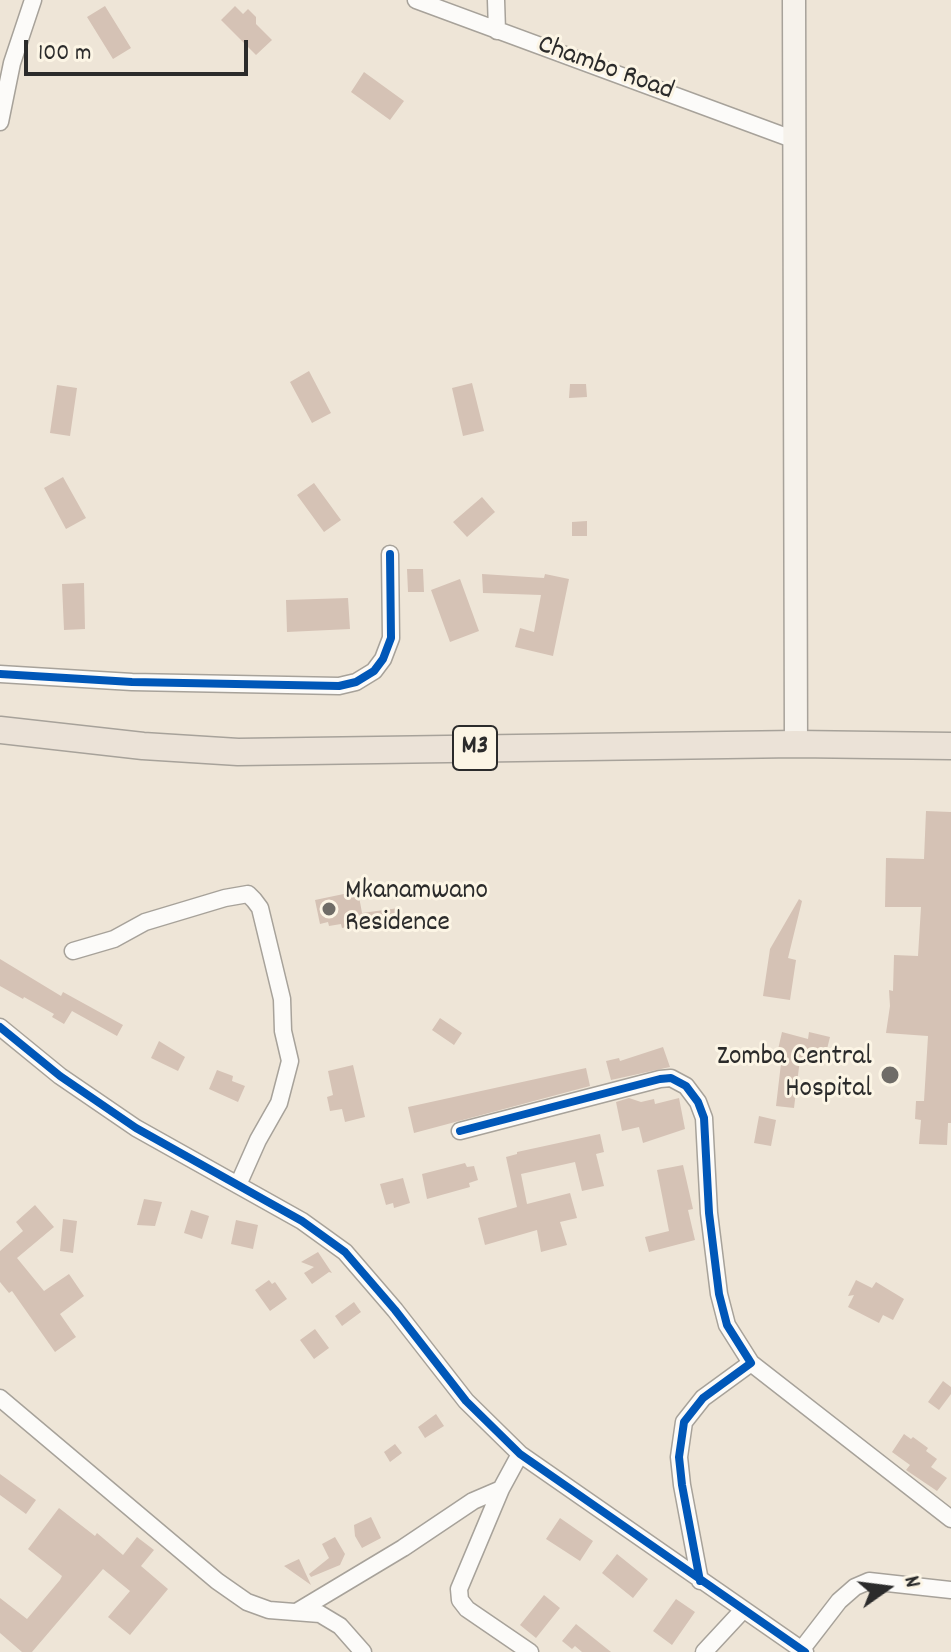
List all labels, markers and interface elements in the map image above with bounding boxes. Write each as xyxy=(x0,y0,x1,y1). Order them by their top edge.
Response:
scale bar xyxy=(28,24,252,74)
street label: Chambo Road xyxy=(532,30,678,110)
text: 100 m xyxy=(38,37,91,71)
road number: M3 xyxy=(453,726,497,770)
place label: Mkanamwano Residence xyxy=(345,876,488,942)
marker: Mkanamwano Residence xyxy=(320,900,338,918)
place label: Zomba Central Hospital xyxy=(717,1042,872,1108)
marker: Zomba Central Hospital xyxy=(879,1064,901,1086)
north arrow xyxy=(847,1548,927,1628)
text: N xyxy=(894,1573,927,1591)

